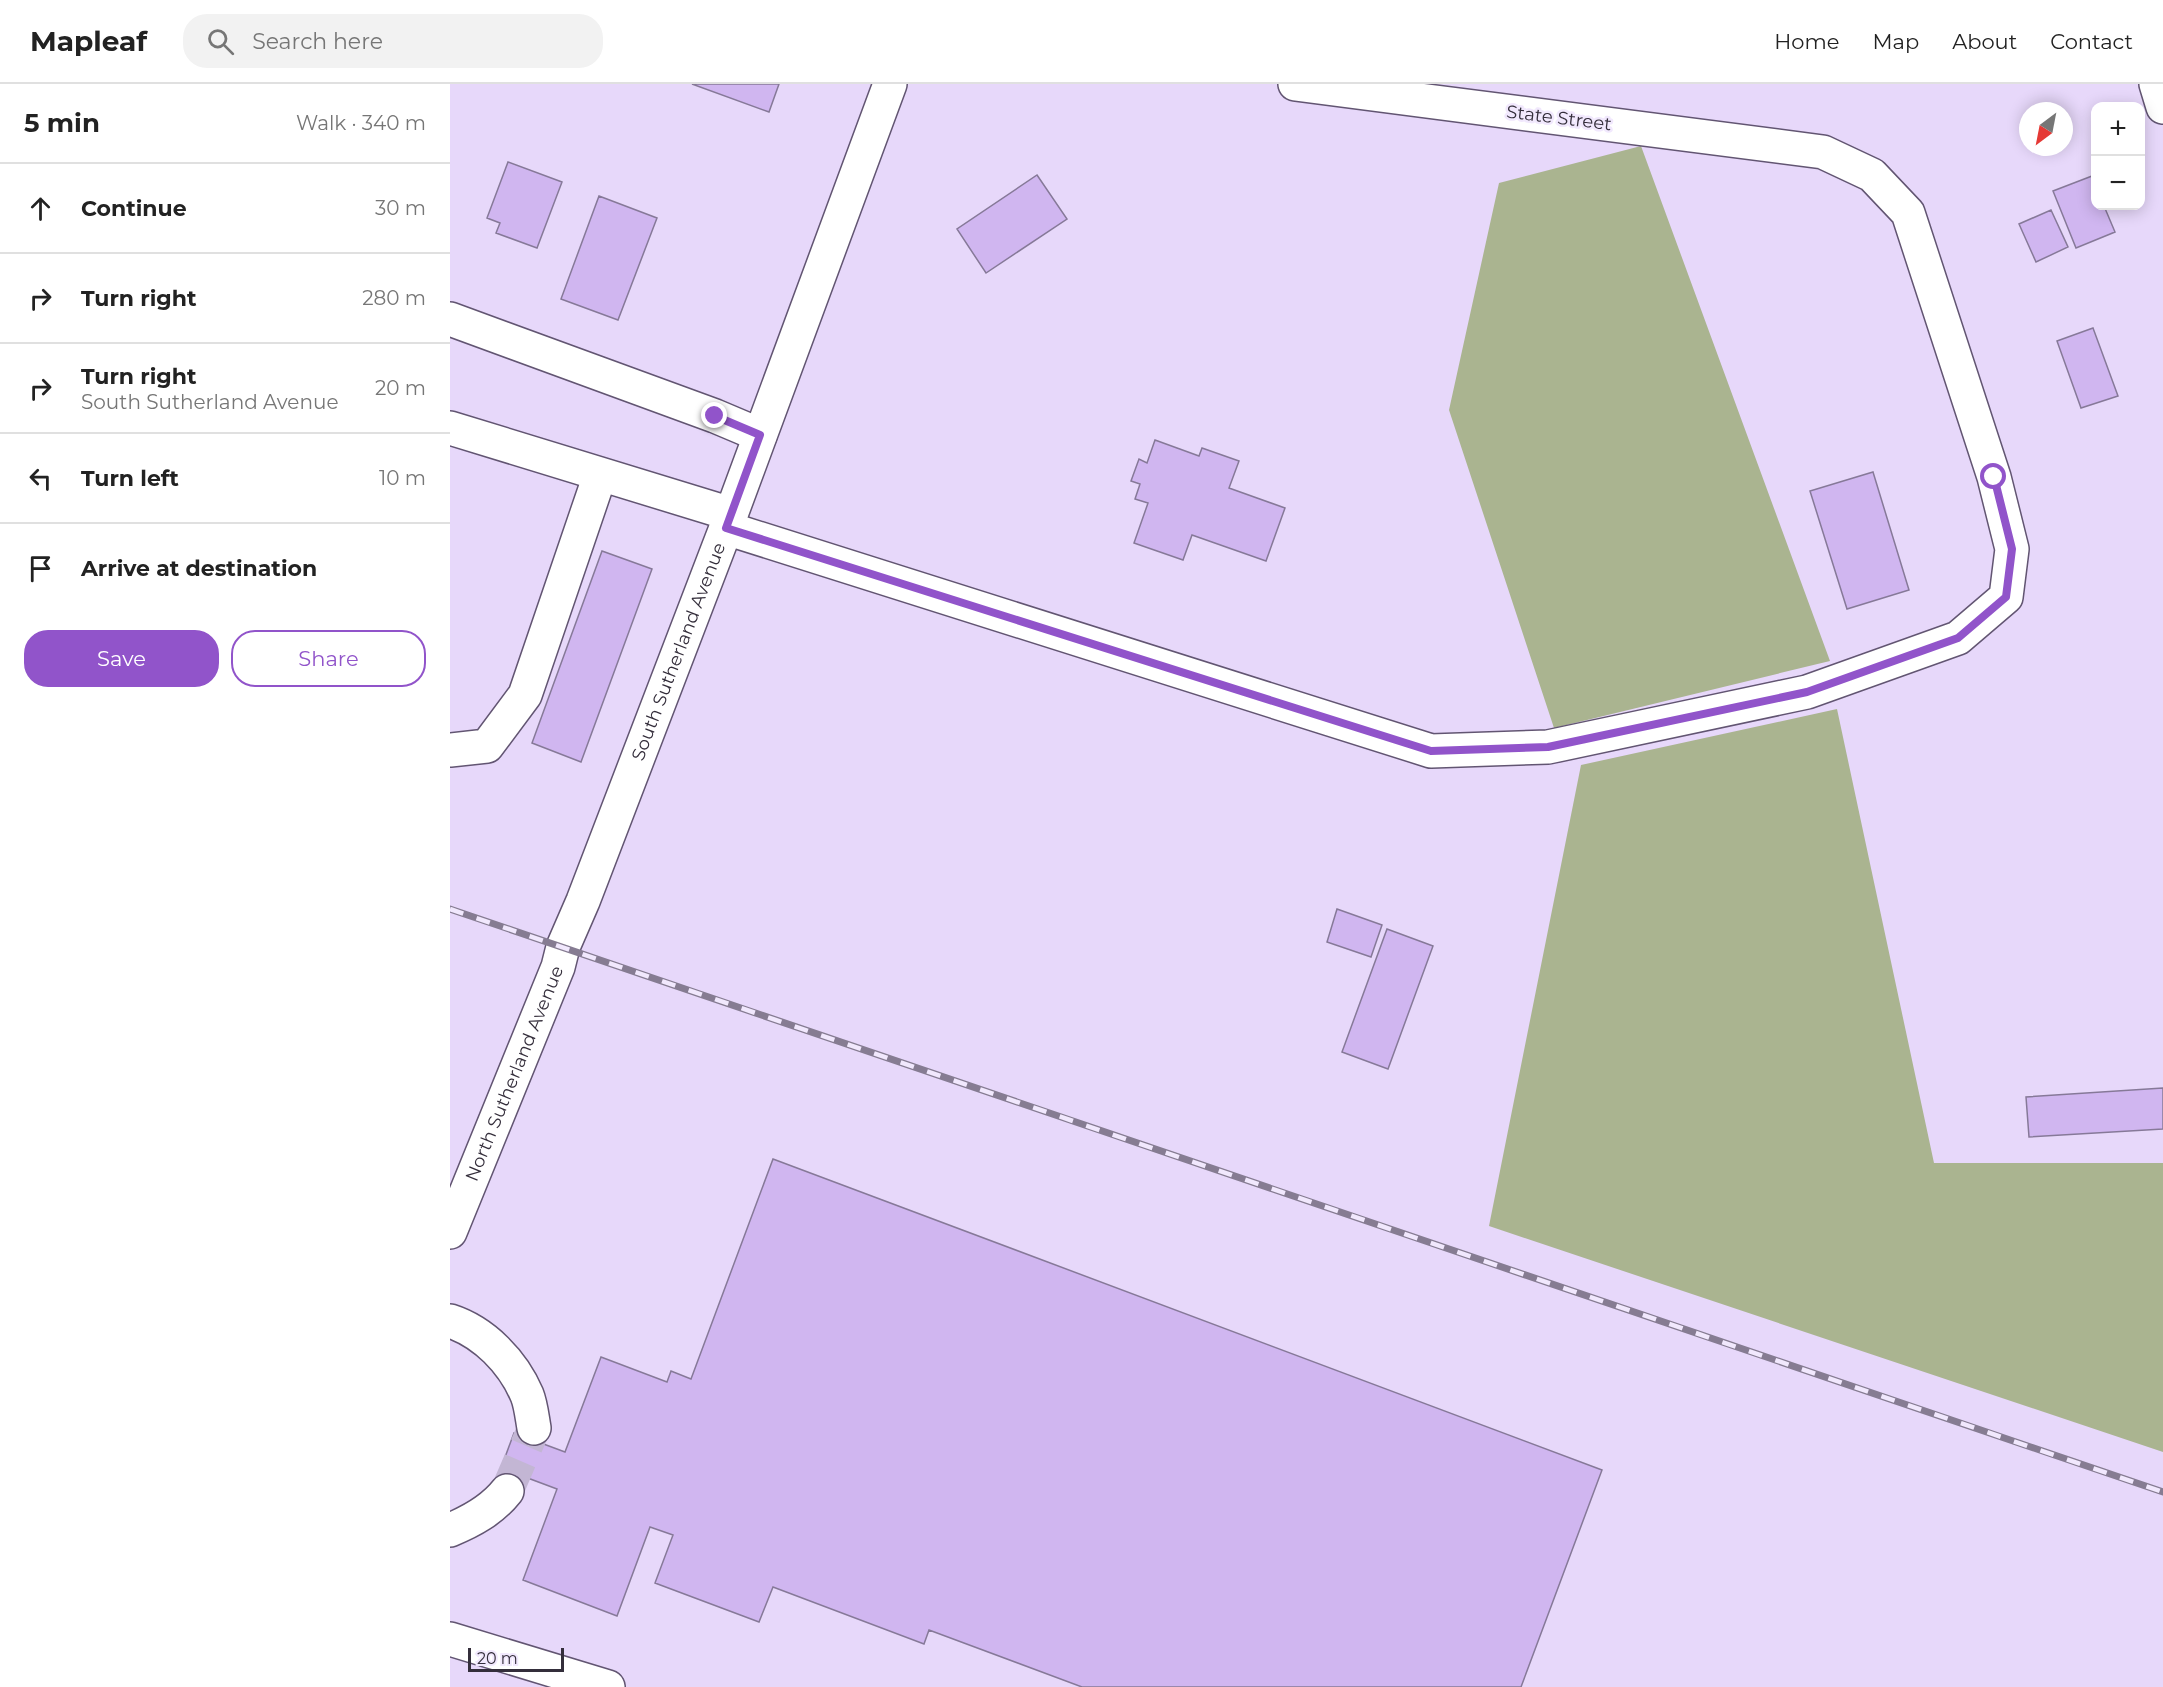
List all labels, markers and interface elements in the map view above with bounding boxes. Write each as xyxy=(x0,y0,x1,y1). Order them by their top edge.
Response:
search box xyxy=(183,14,603,68)
text: Mapleaf xyxy=(30,24,147,58)
icon: search xyxy=(204,25,237,58)
text: Search here xyxy=(252,28,383,55)
text: Home xyxy=(1774,29,1839,54)
text: Map xyxy=(1872,29,1919,54)
text: About xyxy=(1952,29,2017,54)
text: Contact xyxy=(2050,29,2133,54)
street label: State Street xyxy=(1505,101,1613,135)
north arrow xyxy=(2019,102,2073,156)
map controls xyxy=(2091,102,2145,210)
button: + xyxy=(2091,102,2145,156)
text: 5 min xyxy=(24,107,100,139)
text: Walk · 340 m xyxy=(296,111,426,135)
button: − xyxy=(2091,156,2145,210)
icon: ahead xyxy=(24,192,57,225)
text: Continue xyxy=(81,195,187,222)
text: 30 m xyxy=(375,196,426,220)
icon: right xyxy=(24,282,57,315)
text: Turn right xyxy=(81,285,196,312)
text: 280 m xyxy=(362,286,426,310)
text: Turn right xyxy=(81,363,196,390)
icon: right xyxy=(24,372,57,405)
text: 20 m xyxy=(375,376,426,400)
text: South Sutherland Avenue xyxy=(81,390,338,414)
route end xyxy=(701,402,727,428)
icon: left xyxy=(24,462,57,495)
route start xyxy=(1980,463,2006,489)
text: Turn left xyxy=(81,465,179,492)
text: 10 m xyxy=(379,466,426,490)
street label: South Sutherland Avenue xyxy=(627,539,730,764)
icon: arrive xyxy=(24,552,57,585)
text: Arrive at destination xyxy=(81,555,317,582)
button: Save xyxy=(24,630,219,687)
button: Share xyxy=(231,630,426,687)
street label: North Sutherland Avenue xyxy=(461,962,568,1185)
scale bar xyxy=(468,1645,564,1672)
text: 20 m xyxy=(477,1649,518,1668)

